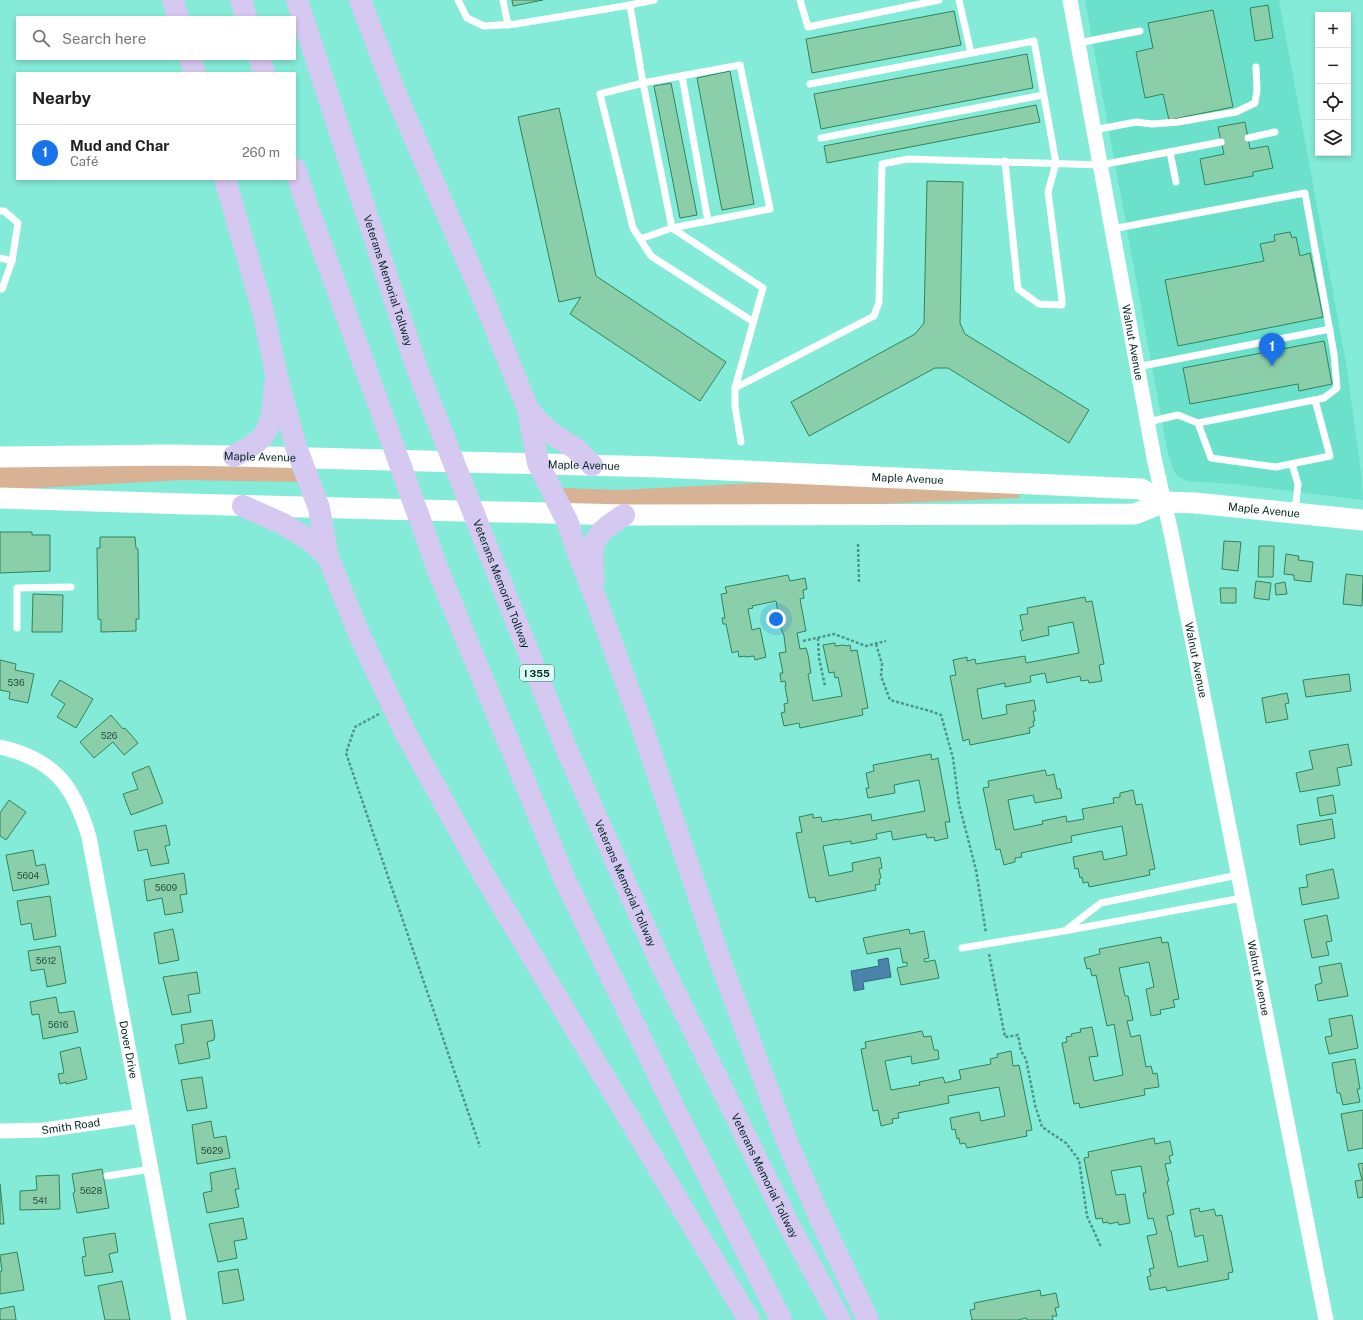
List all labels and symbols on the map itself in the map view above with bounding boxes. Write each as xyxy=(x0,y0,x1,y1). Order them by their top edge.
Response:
street label: Veterans Memorial Tollway xyxy=(361,213,415,348)
street label: Walnut Avenue xyxy=(1120,303,1146,381)
pin: 1 xyxy=(1259,333,1285,366)
street label: Maple Avenue xyxy=(224,450,296,464)
street label: Maple Avenue xyxy=(548,458,620,472)
street label: Maple Avenue xyxy=(871,471,944,486)
street label: Maple Avenue xyxy=(1228,500,1300,520)
street label: Veterans Memorial Tollway xyxy=(471,518,532,650)
your location xyxy=(766,609,786,629)
street label: Walnut Avenue xyxy=(1183,621,1209,699)
road number: I 355 xyxy=(520,665,554,681)
house number: 536 xyxy=(8,677,25,688)
house number: 526 xyxy=(101,730,118,741)
street label: Veterans Memorial Tollway xyxy=(592,818,659,949)
house number: 5604 xyxy=(17,870,40,881)
house number: 5609 xyxy=(155,882,178,893)
street label: Walnut Avenue xyxy=(1245,939,1272,1017)
house number: 5612 xyxy=(36,955,56,966)
house number: 5616 xyxy=(48,1019,69,1030)
street label: Dover Drive xyxy=(117,1020,140,1080)
street label: Veterans Memorial Tollway xyxy=(729,1111,801,1240)
street label: Smith Road xyxy=(41,1116,101,1136)
house number: 5629 xyxy=(201,1145,224,1156)
house number: 5628 xyxy=(80,1185,102,1196)
house number: 541 xyxy=(32,1195,48,1206)

